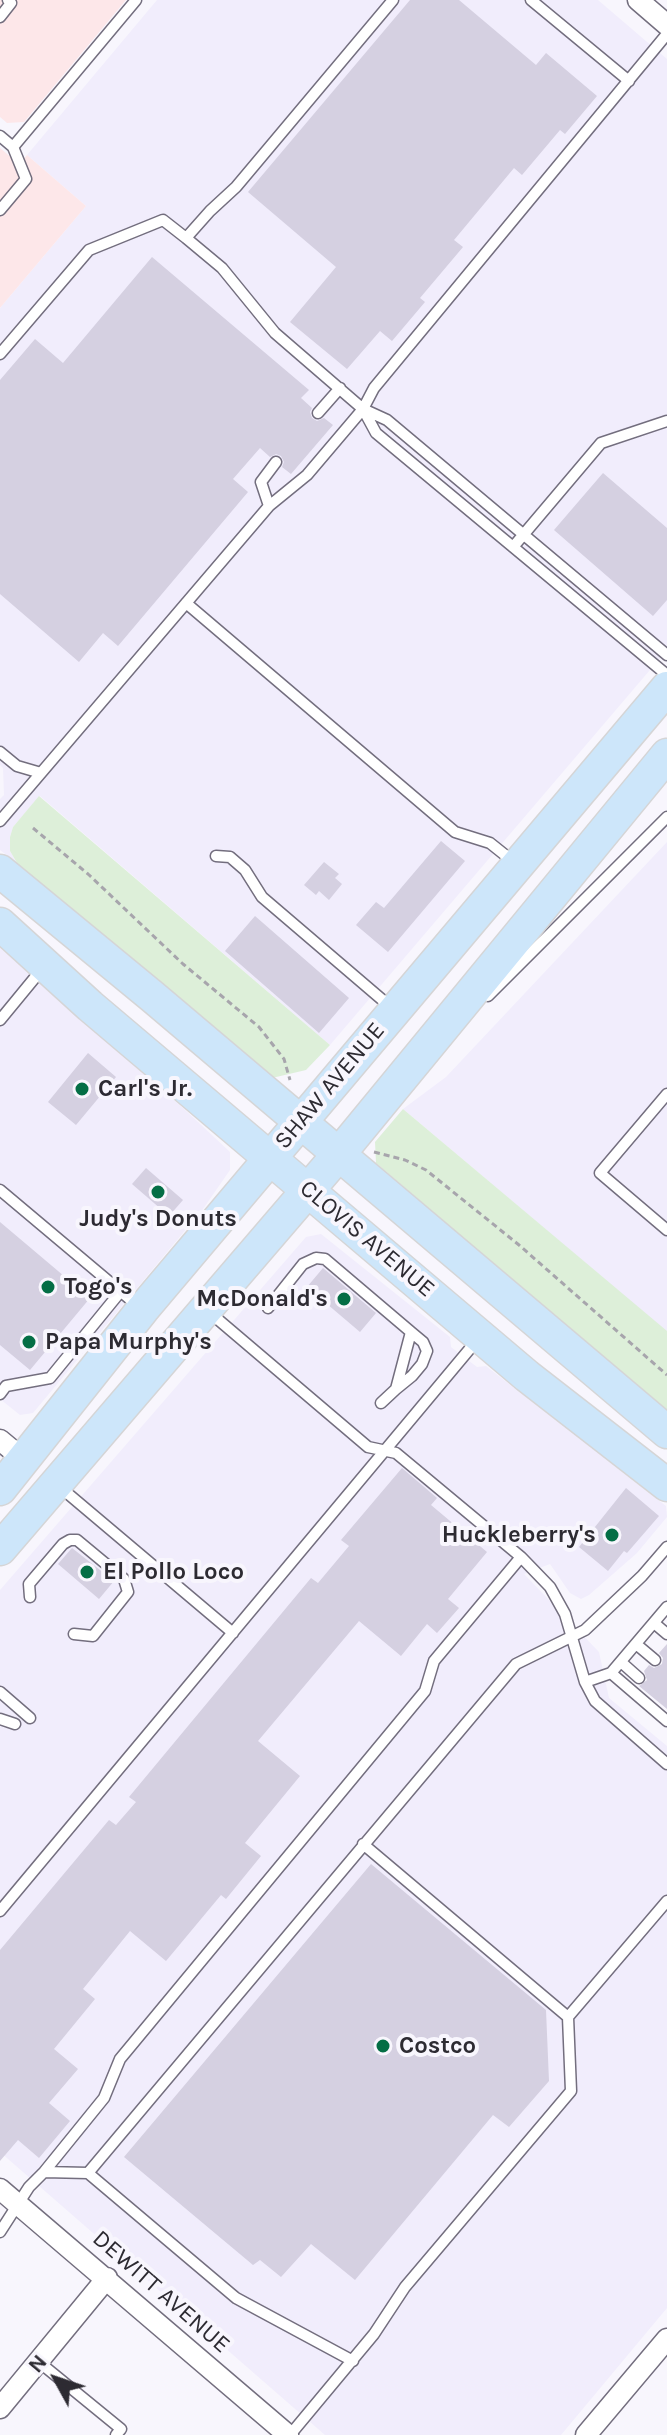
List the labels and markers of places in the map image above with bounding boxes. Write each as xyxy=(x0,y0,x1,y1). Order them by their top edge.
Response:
place label: Carl's Jr. xyxy=(98,1075,192,1103)
marker: Carl's Jr. xyxy=(73,1080,91,1098)
marker: Judy's Donuts xyxy=(149,1183,167,1201)
place label: Judy's Donuts xyxy=(79,1205,237,1233)
place label: Togo's xyxy=(64,1273,133,1301)
marker: Togo's xyxy=(39,1278,57,1296)
place label: McDonald's xyxy=(196,1285,328,1313)
marker: McDonald's xyxy=(335,1290,353,1308)
place label: Papa Murphy's xyxy=(45,1328,212,1356)
marker: Papa Murphy's xyxy=(20,1333,38,1351)
place label: Huckleberry's xyxy=(442,1521,596,1549)
marker: Huckleberry's xyxy=(603,1526,621,1544)
place label: El Pollo Loco xyxy=(103,1558,244,1586)
marker: El Pollo Loco xyxy=(78,1563,96,1581)
place label: Costco xyxy=(399,2032,476,2060)
marker: Costco xyxy=(374,2037,392,2055)

